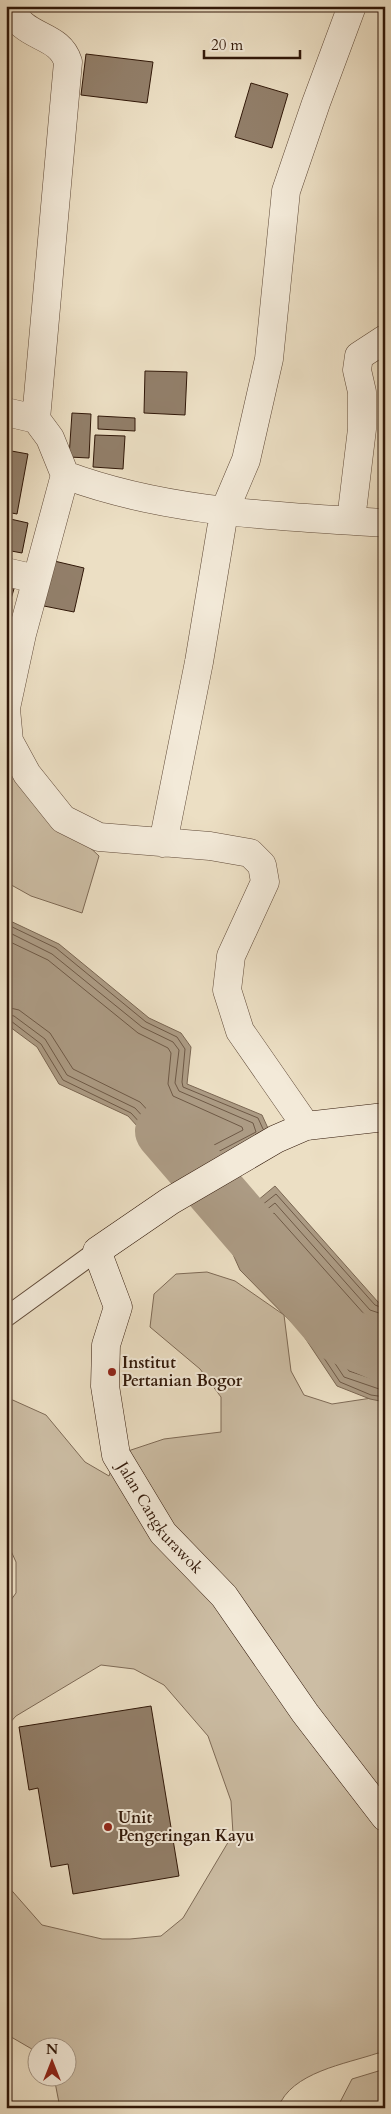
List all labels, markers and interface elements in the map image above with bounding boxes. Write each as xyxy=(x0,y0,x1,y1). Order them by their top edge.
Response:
scale bar xyxy=(204,28,300,60)
text: 20 m xyxy=(211,35,243,55)
place label: Institut Pertanian Bogor xyxy=(122,1352,243,1392)
marker: Institut Pertanian Bogor xyxy=(106,1366,118,1378)
street label: Jalan Cangkurawok xyxy=(111,1456,208,1579)
place label: Unit Pengeringan Kayu xyxy=(118,1807,255,1847)
marker: Unit Pengeringan Kayu xyxy=(102,1821,114,1833)
north arrow xyxy=(28,2036,78,2086)
text: N xyxy=(46,2040,58,2059)

